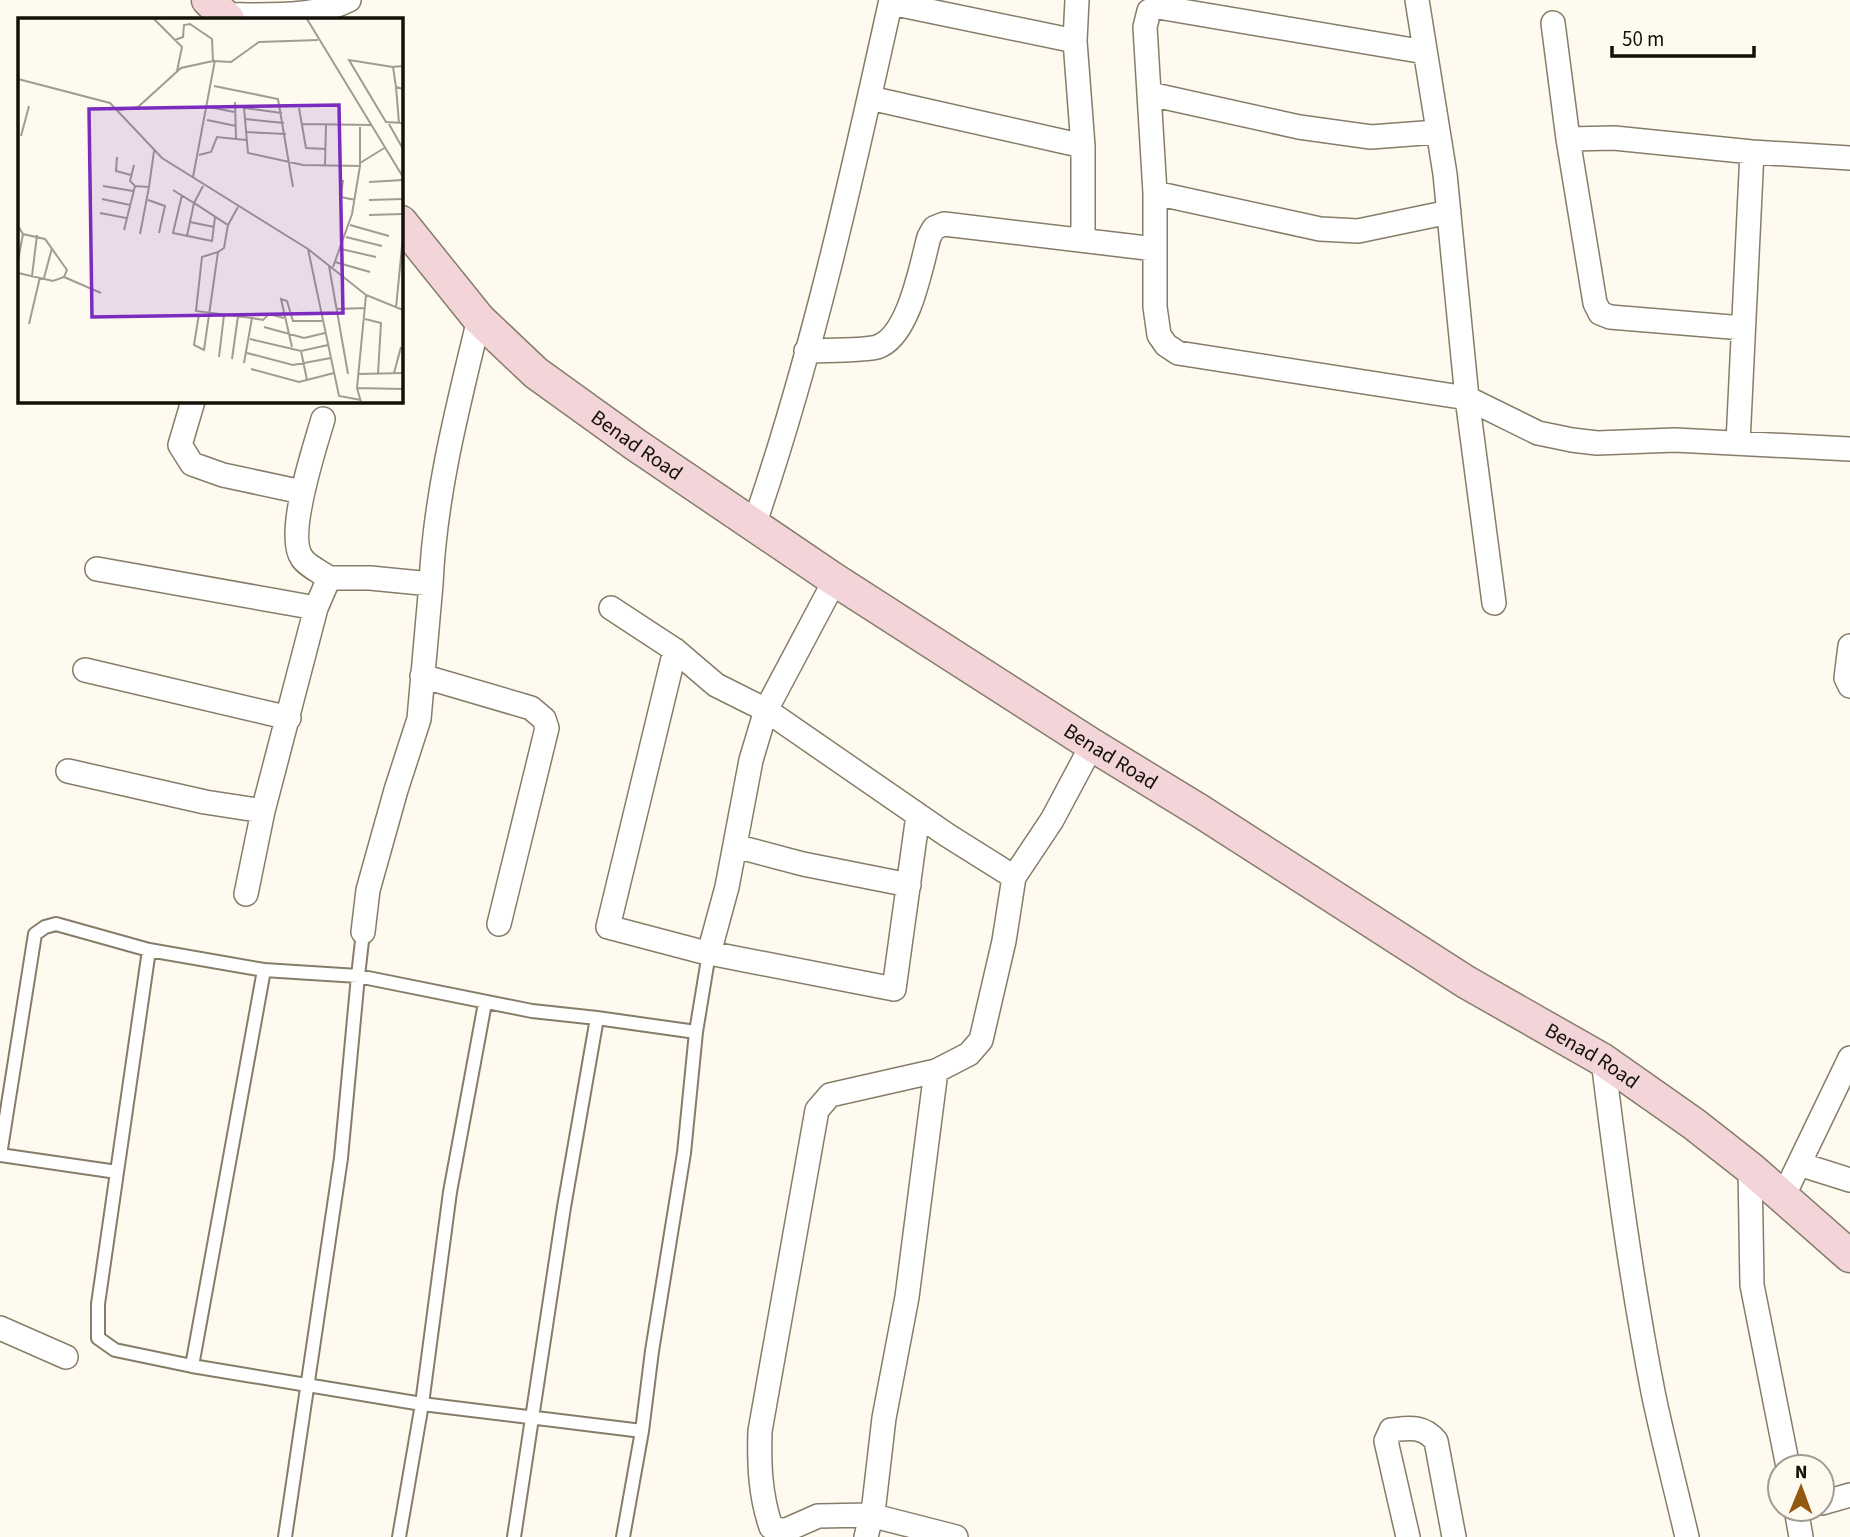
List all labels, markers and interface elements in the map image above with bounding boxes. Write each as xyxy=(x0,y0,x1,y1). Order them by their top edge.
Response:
scale bar xyxy=(1612,14,1754,58)
inset map xyxy=(18,18,402,402)
text: 50 m xyxy=(1622,24,1664,54)
street label: Benad Road xyxy=(585,402,689,488)
street label: Benad Road xyxy=(1058,716,1164,797)
street label: Benad Road xyxy=(1540,1015,1645,1096)
north arrow xyxy=(1766,1453,1836,1523)
text: N xyxy=(1795,1459,1808,1486)

